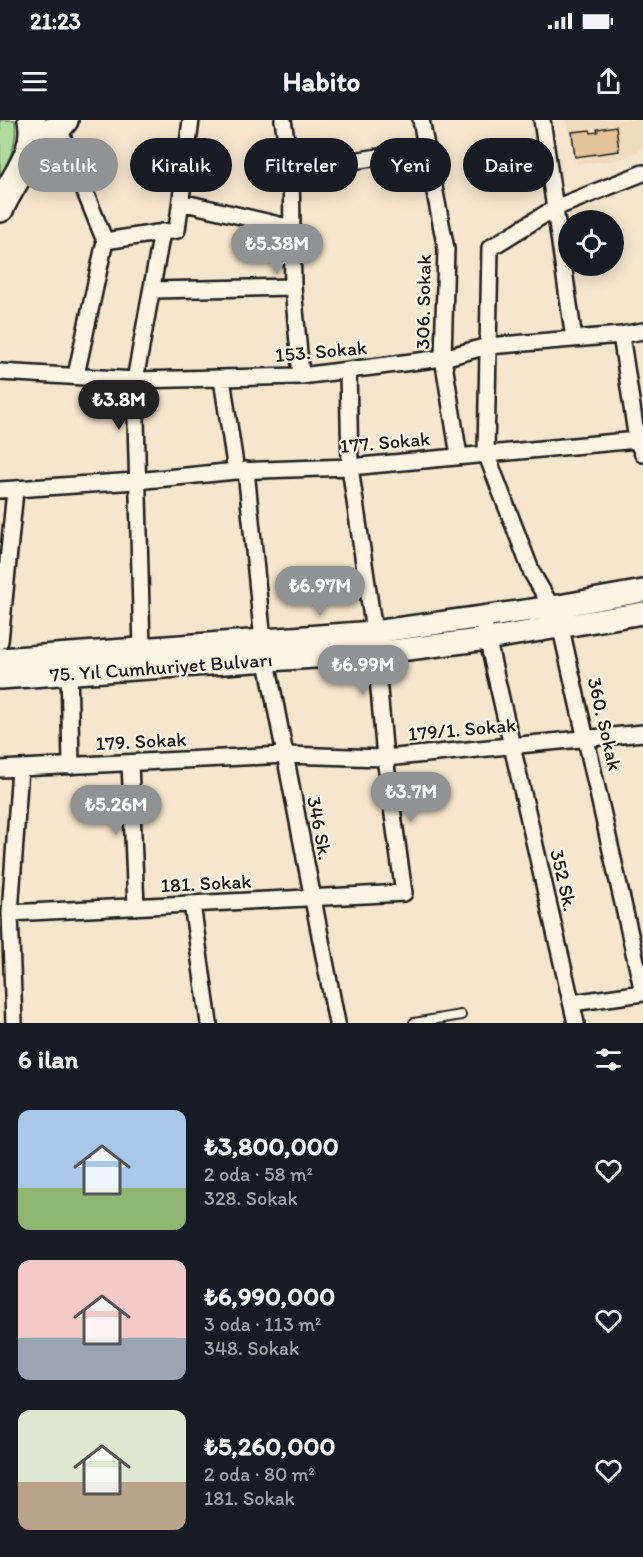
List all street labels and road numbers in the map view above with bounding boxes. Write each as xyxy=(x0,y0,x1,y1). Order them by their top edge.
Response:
street label: 306. Sokak xyxy=(410,254,436,350)
street label: 153. Sokak xyxy=(274,335,368,367)
street label: 177. Sokak xyxy=(339,426,431,458)
street label: 75. Yıl Cumhuriyet Bulvarı xyxy=(49,647,273,687)
street label: 360. Sokak xyxy=(583,675,627,773)
street label: 179/1. Sokak xyxy=(407,712,517,746)
street label: 179. Sokak xyxy=(95,727,187,755)
street label: 346 Sk. xyxy=(302,794,338,862)
street label: 352 Sk. xyxy=(545,847,583,913)
street label: 181. Sokak xyxy=(160,869,252,897)

